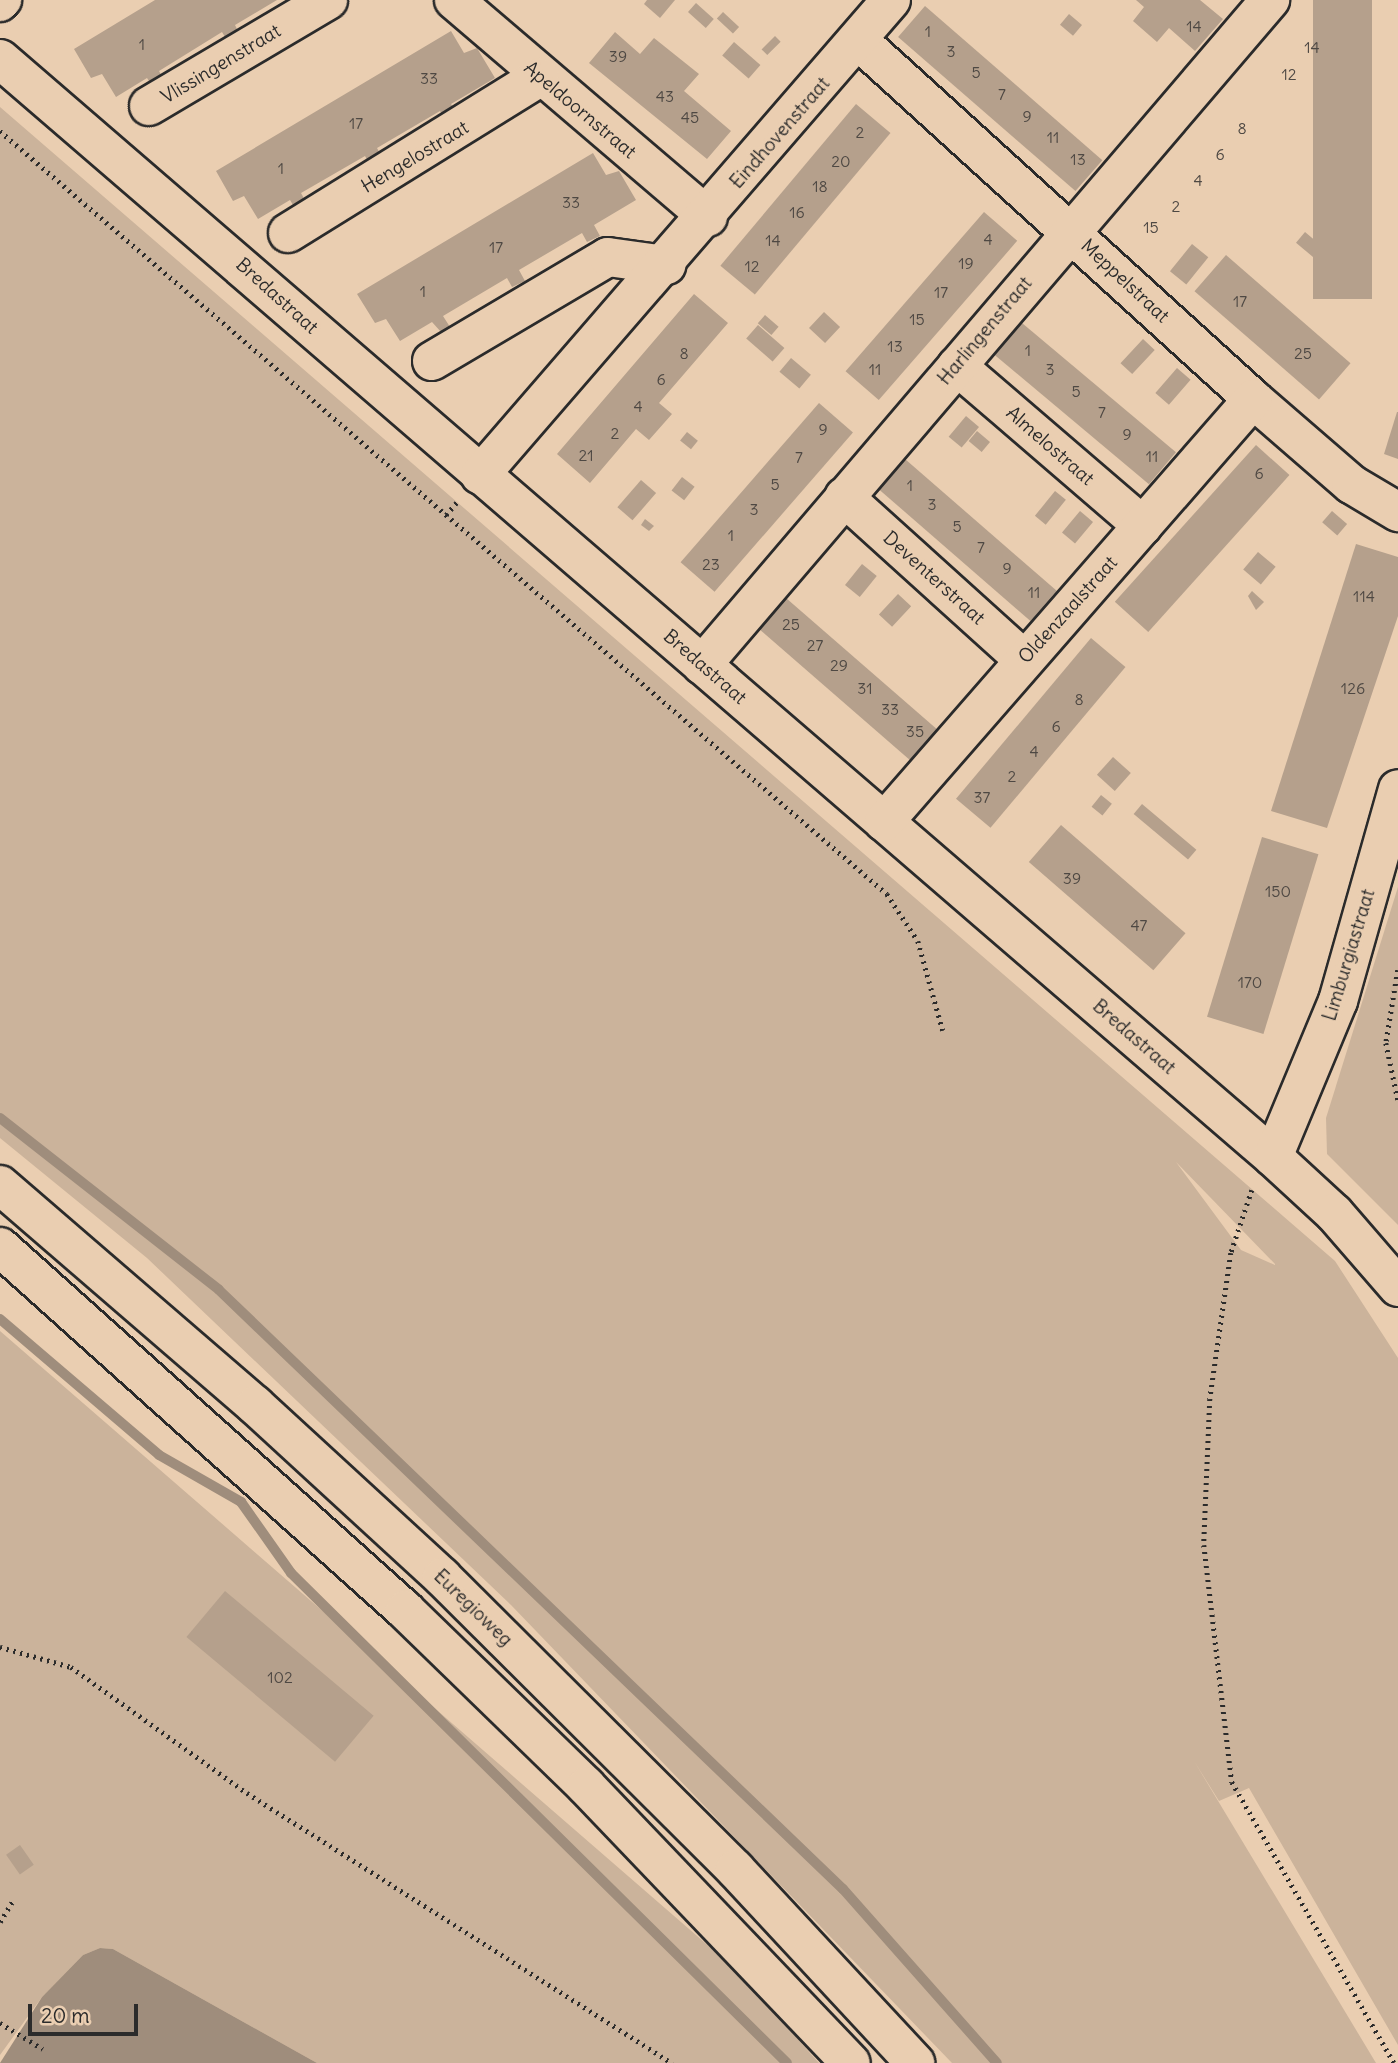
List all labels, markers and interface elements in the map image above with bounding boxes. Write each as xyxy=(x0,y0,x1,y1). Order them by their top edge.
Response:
house number: 14 xyxy=(1186,16,1202,36)
street label: Vlissingenstraat xyxy=(157,19,285,109)
house number: 1 xyxy=(925,21,931,41)
house number: 1 xyxy=(139,34,145,54)
house number: 14 xyxy=(1304,37,1320,57)
house number: 3 xyxy=(946,41,956,61)
house number: 39 xyxy=(609,46,627,66)
street label: Apeldoornstraat xyxy=(519,56,641,164)
house number: 5 xyxy=(971,62,981,82)
house number: 12 xyxy=(1281,64,1297,84)
house number: 33 xyxy=(420,68,438,88)
street label: Eindhovenstraat xyxy=(725,73,835,193)
house number: 7 xyxy=(998,84,1006,104)
house number: 43 xyxy=(656,86,674,106)
house number: 9 xyxy=(1022,106,1032,126)
house number: 45 xyxy=(681,107,699,127)
house number: 17 xyxy=(349,113,363,133)
street label: Hengelostraat xyxy=(357,116,473,198)
house number: 8 xyxy=(1237,118,1247,138)
house number: 2 xyxy=(856,122,864,142)
house number: 11 xyxy=(1047,127,1059,147)
house number: 6 xyxy=(1215,144,1225,164)
house number: 13 xyxy=(1070,149,1086,169)
house number: 20 xyxy=(831,151,851,171)
house number: 1 xyxy=(278,158,284,178)
house number: 4 xyxy=(1193,170,1203,190)
house number: 18 xyxy=(812,176,828,196)
house number: 33 xyxy=(562,192,580,212)
house number: 2 xyxy=(1172,196,1180,216)
house number: 16 xyxy=(789,202,805,222)
house number: 15 xyxy=(1143,217,1159,237)
house number: 4 xyxy=(983,229,993,249)
house number: 14 xyxy=(765,230,781,250)
street label: Meppelstraat xyxy=(1076,234,1174,328)
house number: 17 xyxy=(489,237,503,257)
street label: Bredastraat xyxy=(231,253,323,339)
house number: 19 xyxy=(958,253,974,273)
house number: 12 xyxy=(744,256,760,276)
street label: Harlingenstraat xyxy=(933,272,1037,390)
house number: 1 xyxy=(420,281,426,301)
house number: 17 xyxy=(934,282,948,302)
house number: 17 xyxy=(1233,291,1247,311)
house number: 15 xyxy=(909,309,925,329)
house number: 13 xyxy=(887,336,903,356)
house number: 1 xyxy=(1025,340,1031,360)
house number: 8 xyxy=(679,343,689,363)
house number: 25 xyxy=(1294,343,1312,363)
house number: 11 xyxy=(869,359,881,379)
house number: 3 xyxy=(1045,359,1055,379)
house number: 6 xyxy=(656,369,666,389)
house number: 5 xyxy=(1071,381,1081,401)
house number: 4 xyxy=(633,396,643,416)
street label: Almelostraat xyxy=(1001,402,1099,490)
house number: 7 xyxy=(1098,402,1106,422)
house number: 9 xyxy=(818,419,828,439)
house number: 2 xyxy=(611,423,619,443)
house number: 9 xyxy=(1122,424,1132,444)
house number: 21 xyxy=(578,445,594,465)
house number: 11 xyxy=(1146,446,1158,466)
house number: 7 xyxy=(795,447,803,467)
house number: 6 xyxy=(1254,463,1264,483)
house number: 5 xyxy=(770,474,780,494)
house number: 1 xyxy=(907,475,913,495)
house number: 3 xyxy=(927,494,937,514)
house number: 3 xyxy=(749,499,759,519)
house number: 5 xyxy=(952,516,962,536)
house number: 1 xyxy=(728,525,734,545)
street label: Deventerstraat xyxy=(879,526,989,630)
house number: 7 xyxy=(977,537,985,557)
street label: Oldenzaalstraat xyxy=(1014,552,1122,668)
house number: 23 xyxy=(702,554,720,574)
house number: 9 xyxy=(1002,558,1012,578)
house number: 11 xyxy=(1028,582,1040,602)
house number: 114 xyxy=(1353,586,1375,606)
house number: 25 xyxy=(782,614,800,634)
street label: Bredastraat xyxy=(659,625,751,709)
house number: 27 xyxy=(807,635,823,655)
house number: 29 xyxy=(830,655,848,675)
house number: 31 xyxy=(857,678,873,698)
house number: 126 xyxy=(1341,678,1365,698)
house number: 8 xyxy=(1074,689,1084,709)
house number: 33 xyxy=(881,699,899,719)
house number: 6 xyxy=(1051,716,1061,736)
house number: 35 xyxy=(906,721,924,741)
house number: 4 xyxy=(1029,741,1039,761)
house number: 2 xyxy=(1008,766,1016,786)
house number: 37 xyxy=(974,787,990,807)
house number: 39 xyxy=(1063,868,1081,888)
house number: 150 xyxy=(1265,881,1291,901)
street label: Limburgiastraat xyxy=(1318,886,1380,1024)
house number: 47 xyxy=(1131,915,1147,935)
house number: 170 xyxy=(1238,972,1262,992)
street label: Bredastraat xyxy=(1088,995,1180,1079)
street label: Euregioweg xyxy=(429,1565,517,1651)
house number: 102 xyxy=(267,1667,293,1687)
scale bar xyxy=(32,1990,142,2034)
text: 20 m xyxy=(41,2002,90,2029)

